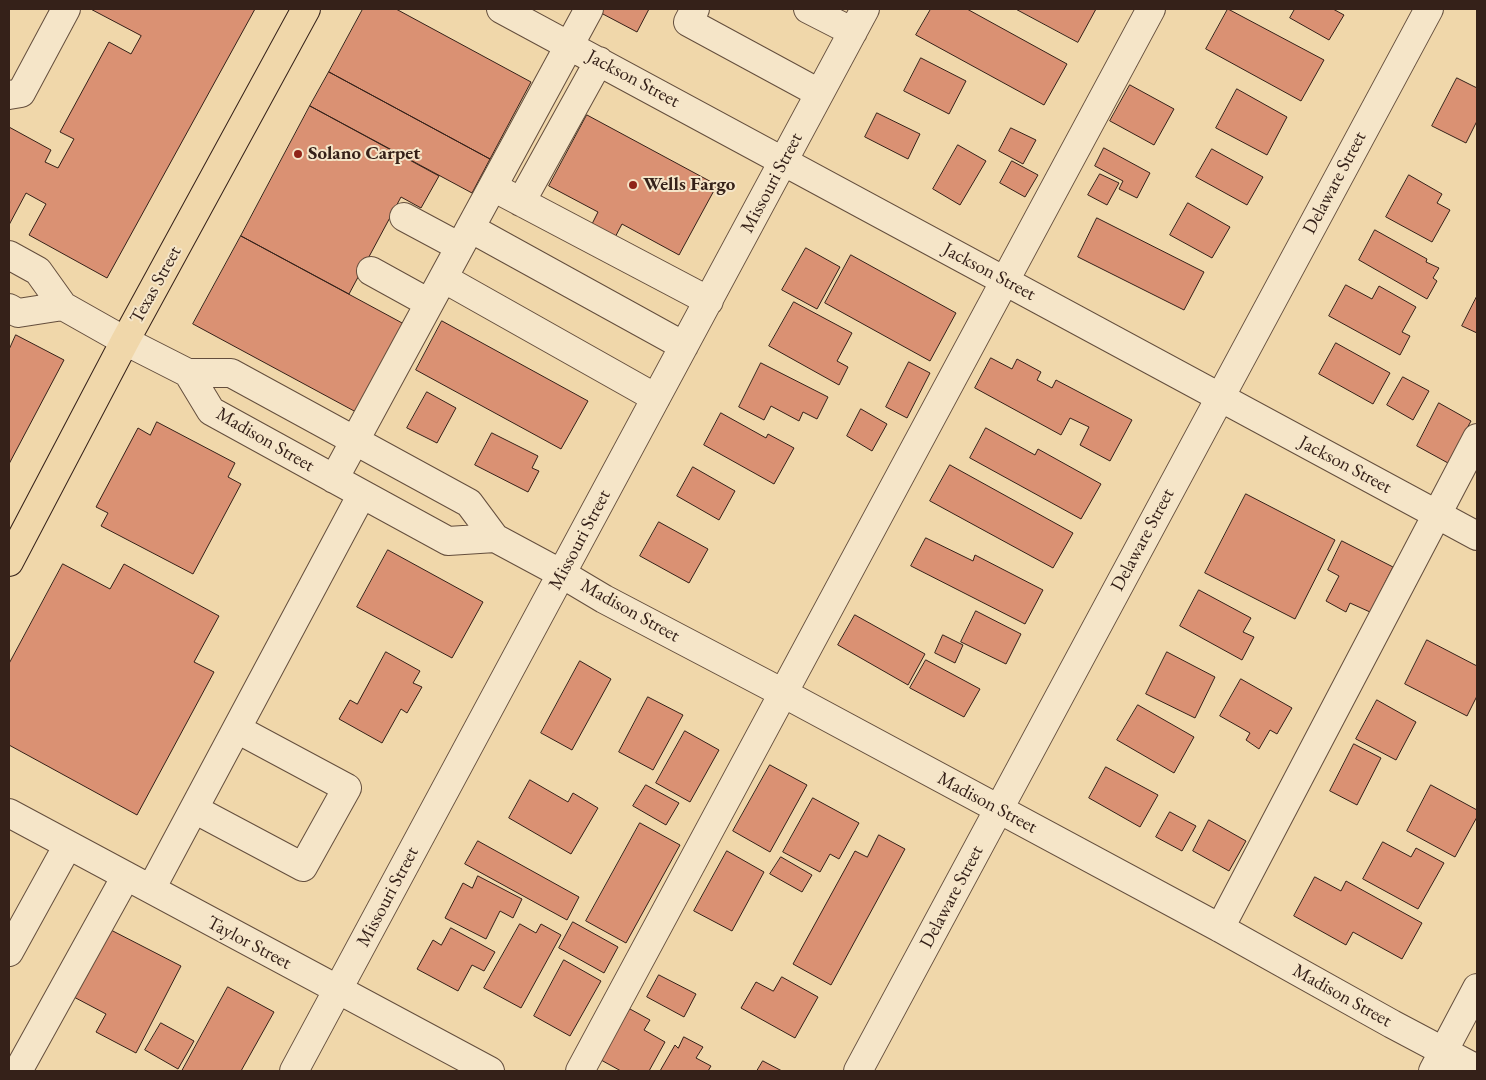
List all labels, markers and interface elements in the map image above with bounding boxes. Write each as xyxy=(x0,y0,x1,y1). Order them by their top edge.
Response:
street label: Jackson Street xyxy=(583,45,683,113)
street label: Delaware Street xyxy=(1298,128,1372,238)
street label: Missouri Street xyxy=(736,129,808,237)
place label: Solano Carpet xyxy=(308,143,420,165)
marker: Solano Carpet xyxy=(292,148,304,160)
place label: Wells Fargo xyxy=(643,174,735,196)
marker: Wells Fargo xyxy=(627,179,639,191)
street label: Jackson Street xyxy=(939,238,1039,306)
street label: Texas Street xyxy=(125,242,187,328)
street label: Madison Street xyxy=(212,403,318,477)
street label: Jackson Street xyxy=(1295,431,1395,499)
street label: Delaware Street xyxy=(1106,485,1180,595)
street label: Missouri Street xyxy=(544,486,616,594)
street label: Madison Street xyxy=(576,574,684,648)
street label: Madison Street xyxy=(933,767,1041,839)
street label: Delaware Street xyxy=(915,842,989,952)
street label: Missouri Street xyxy=(352,843,424,951)
street label: Taylor Street xyxy=(203,911,295,975)
street label: Madison Street xyxy=(1288,959,1396,1033)

